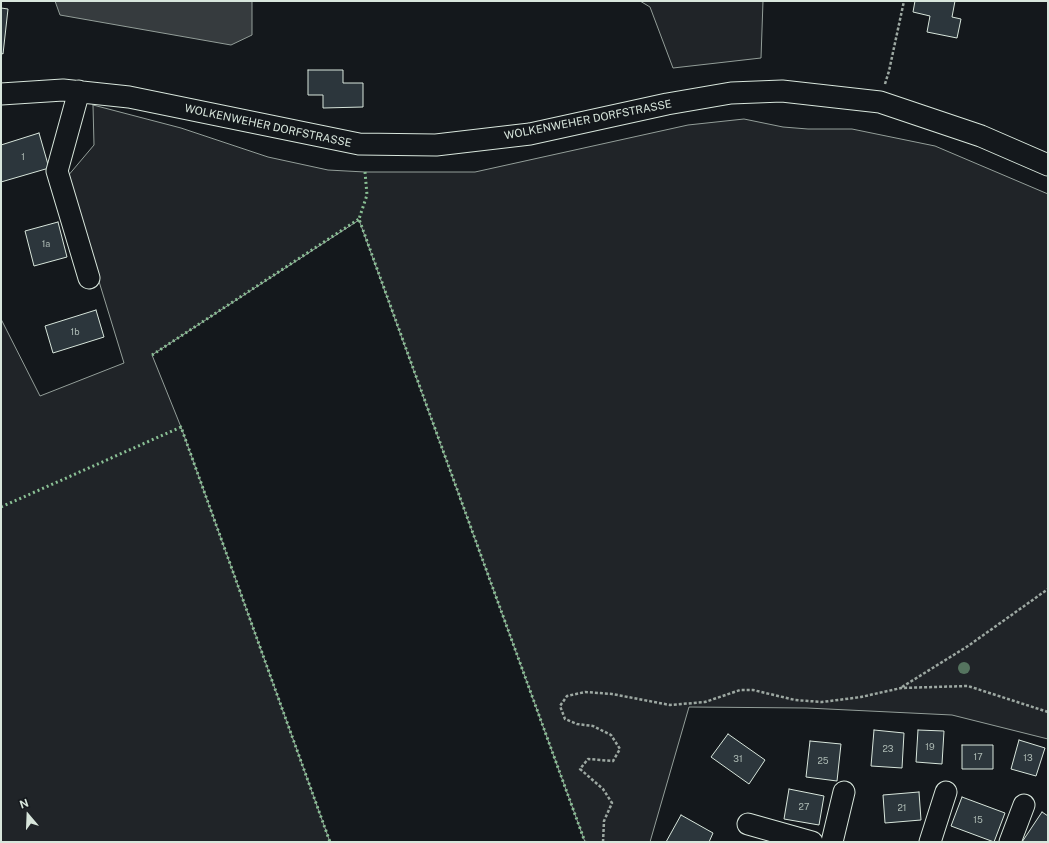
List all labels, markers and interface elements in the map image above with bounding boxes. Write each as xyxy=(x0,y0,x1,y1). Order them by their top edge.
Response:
street label: WOLKENWEHER DORFSTRASSE xyxy=(503,97,673,143)
street label: WOLKENWEHER DORFSTRASSE xyxy=(183,102,353,150)
house number: 1 xyxy=(21,152,25,162)
house number: 1a xyxy=(42,239,50,249)
house number: 1b xyxy=(70,327,80,337)
house number: 19 xyxy=(925,742,935,752)
house number: 23 xyxy=(882,744,894,754)
house number: 17 xyxy=(973,752,983,762)
house number: 13 xyxy=(1023,753,1033,763)
house number: 31 xyxy=(733,754,743,764)
house number: 25 xyxy=(817,756,829,766)
north arrow xyxy=(8,795,48,835)
text: N xyxy=(18,797,30,811)
house number: 27 xyxy=(799,802,809,812)
house number: 21 xyxy=(897,803,907,813)
house number: 15 xyxy=(973,815,983,825)

